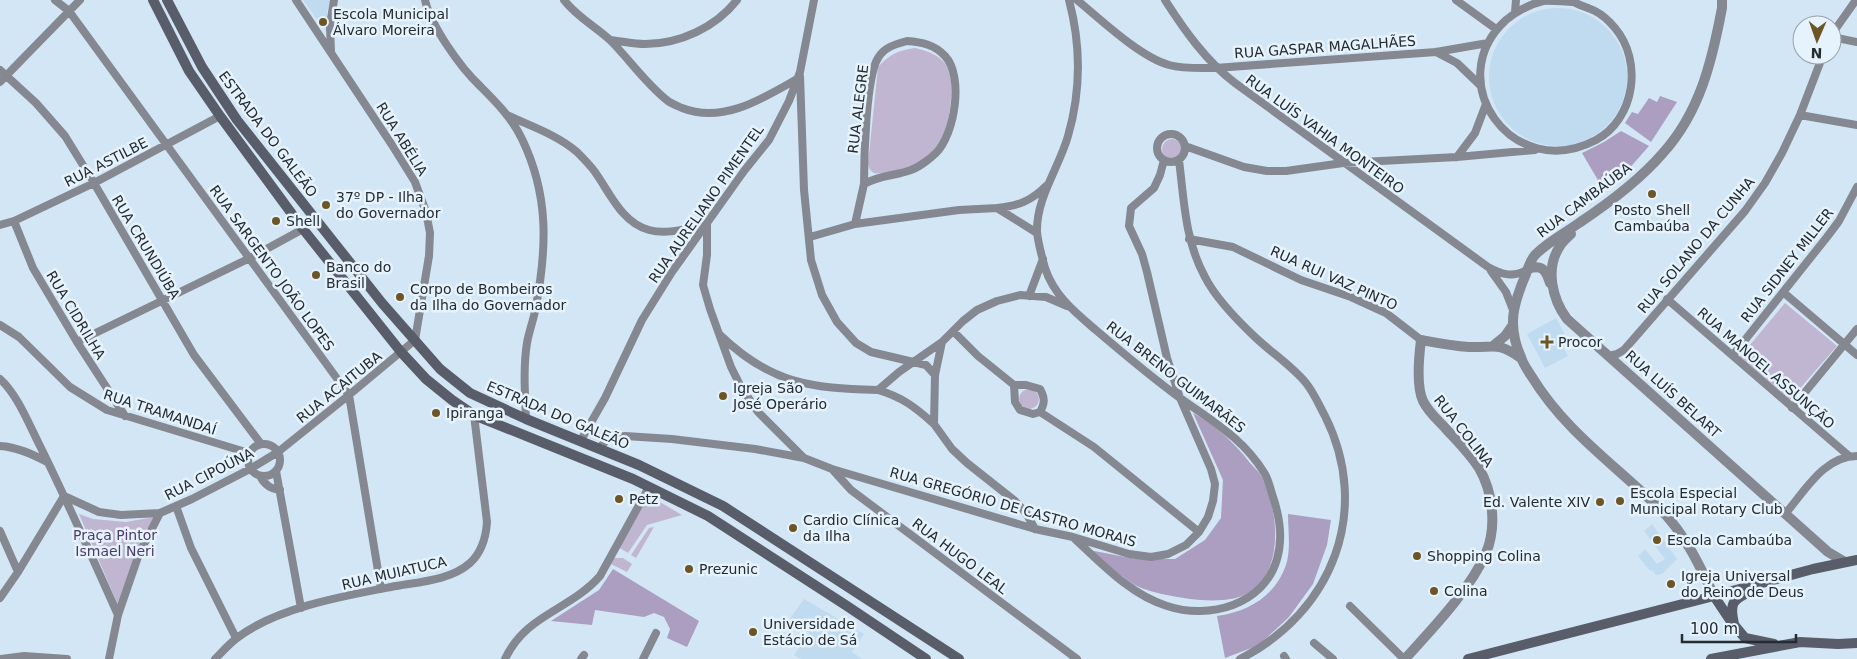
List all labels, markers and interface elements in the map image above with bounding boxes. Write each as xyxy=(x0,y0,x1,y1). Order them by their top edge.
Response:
place label: Escola Municipal Álvaro Moreira xyxy=(333,6,449,38)
north arrow xyxy=(1792,15,1842,65)
marker: Escola Municipal Álvaro Moreira xyxy=(317,16,329,28)
street label: RUA GASPAR MAGALHÃES xyxy=(1234,33,1416,61)
text: N xyxy=(1810,45,1823,61)
street label: RUA ALEGRE xyxy=(845,64,871,154)
street label: ESTRADA DO GALEÃO xyxy=(215,68,321,200)
street label: RUA LUÍS VAHIA MONTEIRO xyxy=(1243,71,1407,197)
street label: RUA ABÉLIA xyxy=(373,99,431,179)
street label: RUA AURELIANO PIMENTEL xyxy=(645,122,767,286)
street label: RUA ASTILBE xyxy=(62,134,150,190)
street label: RUA CAMBAÚBA xyxy=(1533,158,1635,241)
street label: RUA SOLANO DA CUNHA xyxy=(1634,173,1758,316)
street label: RUA SARGENTO JOÃO LOPES xyxy=(207,182,338,354)
marker: Posto Shell Cambaúba xyxy=(1646,188,1658,200)
place label: 37º DP - Ilha do Governador xyxy=(336,189,441,221)
street label: RUA CRUNDIÚBA xyxy=(109,192,184,302)
marker: 37º DP - Ilha do Governador xyxy=(320,199,332,211)
place label: Posto Shell Cambaúba xyxy=(1614,202,1690,234)
street label: RUA SIDNEY MILLER xyxy=(1737,205,1837,325)
place label: Shell xyxy=(286,213,320,229)
marker: Shell xyxy=(270,215,282,227)
street label: RUA RUI VAZ PINTO xyxy=(1268,243,1400,313)
place label: Banco do Brasil xyxy=(326,259,391,291)
street label: RUA CIDRILHA xyxy=(43,268,109,363)
marker: Banco do Brasil xyxy=(310,269,322,281)
place label: Corpo de Bombeiros da Ilha do Governador xyxy=(410,281,566,313)
marker: Corpo de Bombeiros da Ilha do Governador xyxy=(394,291,406,303)
street label: RUA MANOEL ASSUNÇÃO xyxy=(1694,304,1838,432)
street label: RUA BRENO GUIMARÃES xyxy=(1104,318,1249,436)
place label: Procor xyxy=(1558,334,1602,350)
marker: Procor xyxy=(1540,335,1554,349)
street label: RUA LUÍS BELART xyxy=(1622,347,1724,441)
street label: RUA ACAITUBA xyxy=(293,348,385,426)
street label: ESTRADA DO GALEÃO xyxy=(484,378,632,452)
place label: Igreja São José Operário xyxy=(732,380,827,412)
street label: RUA TRAMANDAÍ xyxy=(102,386,218,438)
marker: Igreja São José Operário xyxy=(717,390,729,402)
street label: RUA COLINA xyxy=(1431,392,1497,470)
place label: Ipiranga xyxy=(446,405,504,421)
marker: Ipiranga xyxy=(430,407,442,419)
street label: RUA CIPOÚNA xyxy=(161,444,257,503)
street label: RUA GREGÓRIO DE CASTRO MORAIS xyxy=(888,463,1138,550)
place label: Escola Especial Municipal Rotary Club xyxy=(1630,485,1783,517)
place label: Petz xyxy=(629,491,658,507)
marker: Petz xyxy=(613,493,625,505)
place label: Ed. Valente XIV xyxy=(1483,494,1590,510)
marker: Escola Especial Municipal Rotary Club xyxy=(1614,495,1626,507)
marker: Ed. Valente XIV xyxy=(1594,496,1606,508)
place label: Cardio Clínica da Ilha xyxy=(803,512,899,544)
street label: RUA HUGO LEAL xyxy=(909,515,1011,597)
marker: Cardio Clínica da Ilha xyxy=(787,522,799,534)
park label: Praça Pintor Ismael Neri xyxy=(73,527,157,559)
place label: Escola Cambaúba xyxy=(1667,532,1792,548)
marker: Escola Cambaúba xyxy=(1651,534,1663,546)
place label: Shopping Colina xyxy=(1427,548,1541,564)
marker: Shopping Colina xyxy=(1411,550,1423,562)
street label: RUA MUIATUCA xyxy=(340,553,448,593)
place label: Prezunic xyxy=(699,561,758,577)
marker: Prezunic xyxy=(683,563,695,575)
place label: Igreja Universal do Reino de Deus xyxy=(1681,568,1804,600)
marker: Igreja Universal do Reino de Deus xyxy=(1665,578,1677,590)
place label: Colina xyxy=(1444,583,1488,599)
marker: Colina xyxy=(1428,585,1440,597)
scale bar xyxy=(1682,612,1796,644)
place label: Universidade Estácio de Sá xyxy=(763,616,857,648)
text: 100 m xyxy=(1690,620,1738,638)
marker: Universidade Estácio de Sá xyxy=(747,626,759,638)

